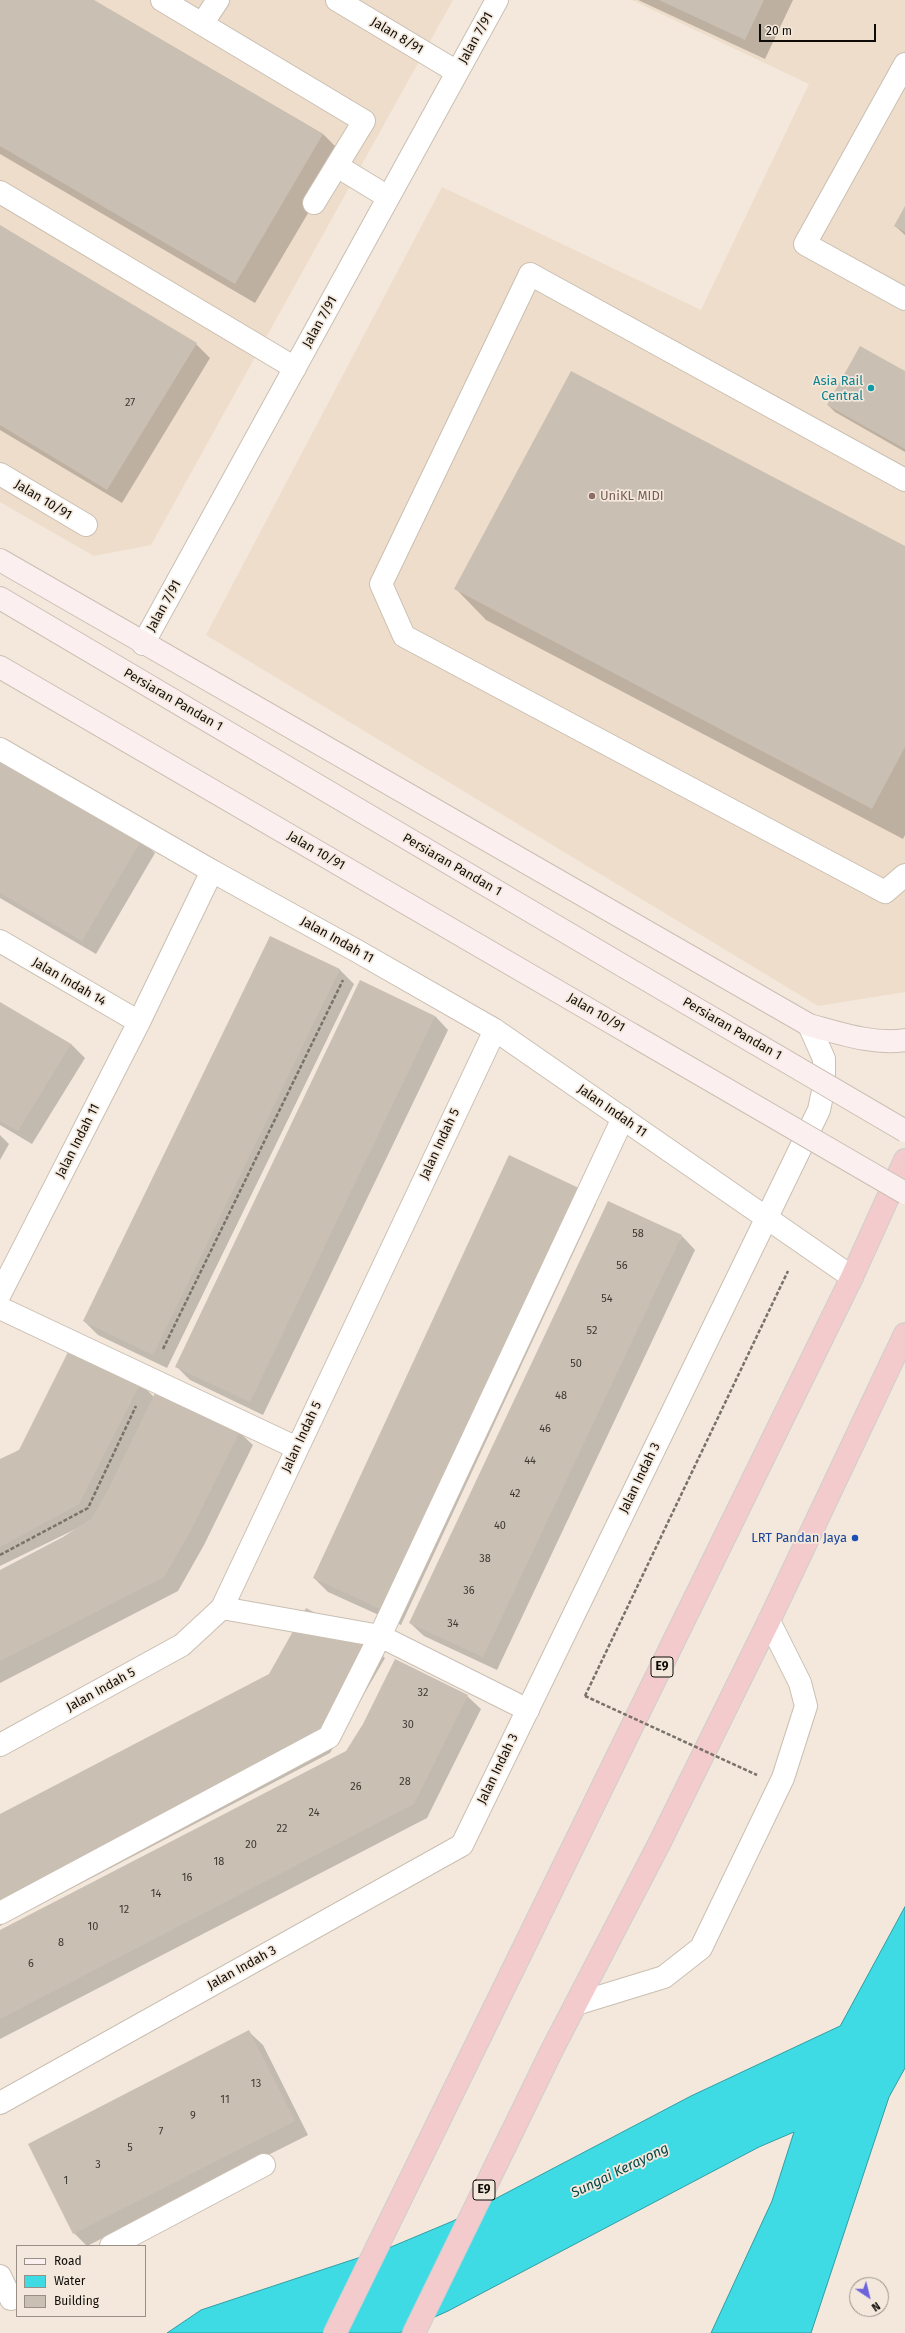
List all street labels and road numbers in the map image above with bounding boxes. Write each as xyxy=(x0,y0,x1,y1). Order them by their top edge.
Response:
street label: Jalan 7/91 xyxy=(455,10,497,66)
street label: Jalan 8/91 xyxy=(368,14,426,58)
street label: Jalan 7/91 xyxy=(299,294,341,350)
street label: Jalan 10/91 xyxy=(12,477,74,523)
street label: Jalan 7/91 xyxy=(143,578,185,634)
street label: Persiaran Pandan 1 xyxy=(121,665,225,735)
street label: Jalan 10/91 xyxy=(284,828,348,874)
street label: Persiaran Pandan 1 xyxy=(400,830,504,900)
street label: Jalan Indah 11 xyxy=(298,913,376,967)
street label: Jalan Indah 14 xyxy=(29,955,109,1009)
street label: Jalan 10/91 xyxy=(564,990,628,1036)
street label: Persiaran Pandan 1 xyxy=(680,994,784,1064)
street label: Jalan Indah 11 xyxy=(574,1081,650,1141)
street label: Jalan Indah 11 xyxy=(53,1101,103,1181)
street label: Jalan Indah 5 xyxy=(417,1106,463,1182)
street label: Jalan Indah 5 xyxy=(279,1399,325,1475)
street label: Jalan Indah 3 xyxy=(616,1440,664,1516)
road number: E9 xyxy=(651,1657,673,1677)
street label: Jalan Indah 5 xyxy=(64,1665,138,1715)
street label: Jalan Indah 3 xyxy=(474,1731,522,1807)
street label: Jalan Indah 3 xyxy=(205,1943,279,1993)
road number: E9 xyxy=(473,2180,495,2200)

